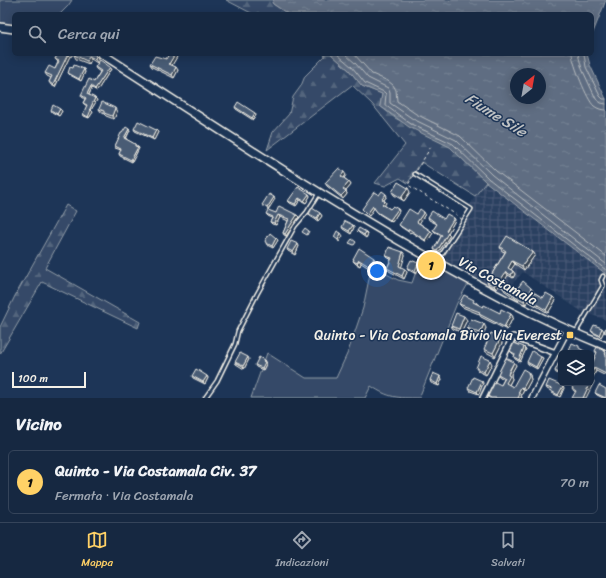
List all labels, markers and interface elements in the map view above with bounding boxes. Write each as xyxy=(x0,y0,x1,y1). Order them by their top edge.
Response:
search box xyxy=(12,12,594,56)
text: Cerca qui xyxy=(58,21,120,47)
icon: search xyxy=(26,23,48,45)
north arrow xyxy=(510,68,546,104)
water label: Fiume Sile xyxy=(460,86,533,145)
pin: 1 xyxy=(418,250,444,280)
street label: Via Costamala xyxy=(454,250,542,312)
your location xyxy=(367,261,387,281)
place label: Quinto - Via Costamala Bivio Via Everest xyxy=(314,323,562,348)
marker: Quinto - Via Costamala Bivio Via Everest xyxy=(565,330,575,340)
map controls xyxy=(558,350,594,386)
button: layers xyxy=(558,350,594,386)
text: 100 m xyxy=(18,369,48,388)
scale bar xyxy=(12,370,86,389)
text: Vicino xyxy=(16,409,62,439)
text: Quinto - Via Costamala Civ. 37 xyxy=(55,458,256,484)
text: 1 xyxy=(27,471,33,494)
text: 70 m xyxy=(560,471,589,494)
text: Fermata · Via Costamala xyxy=(55,484,193,507)
tab: Mappa xyxy=(81,529,113,572)
tab: Indicazioni xyxy=(276,529,328,572)
tab: Salvati xyxy=(491,529,525,572)

